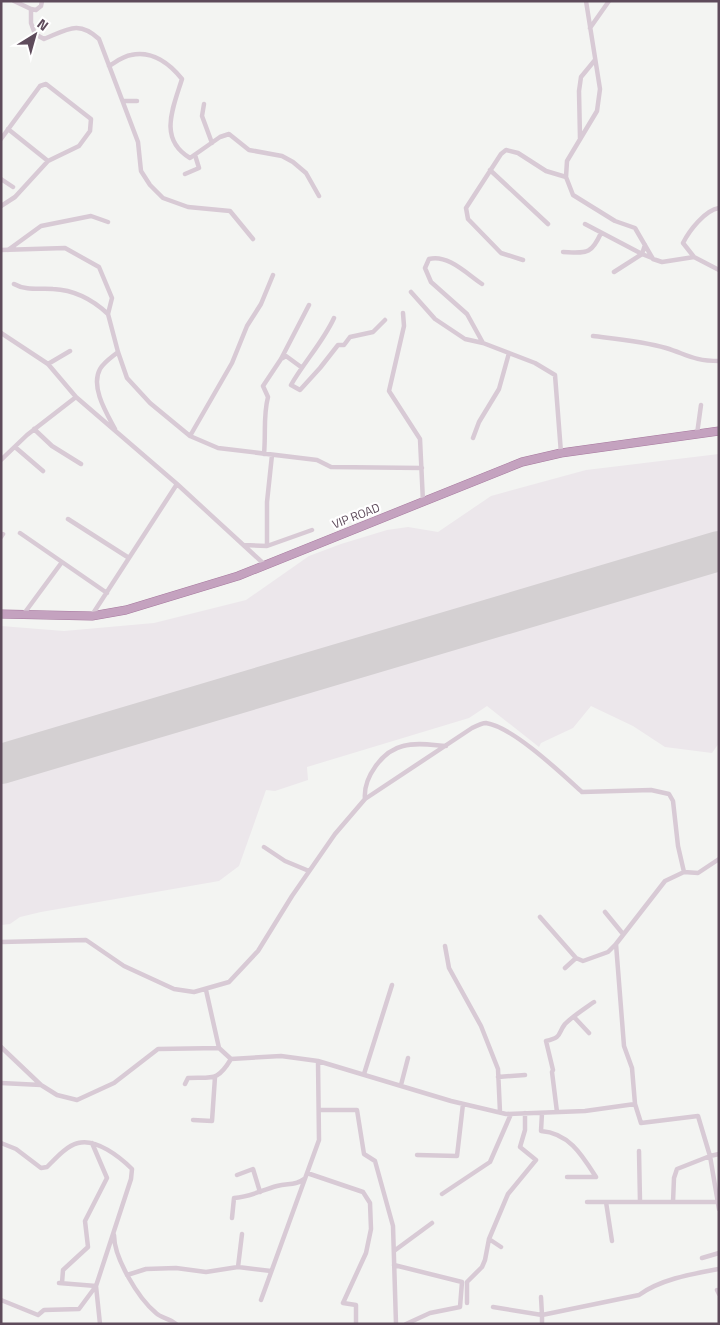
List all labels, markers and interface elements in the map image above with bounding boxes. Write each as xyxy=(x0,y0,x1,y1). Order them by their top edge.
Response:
north arrow xyxy=(10,10,60,60)
text: N xyxy=(33,13,53,36)
street label: VIP ROAD xyxy=(329,498,383,533)

